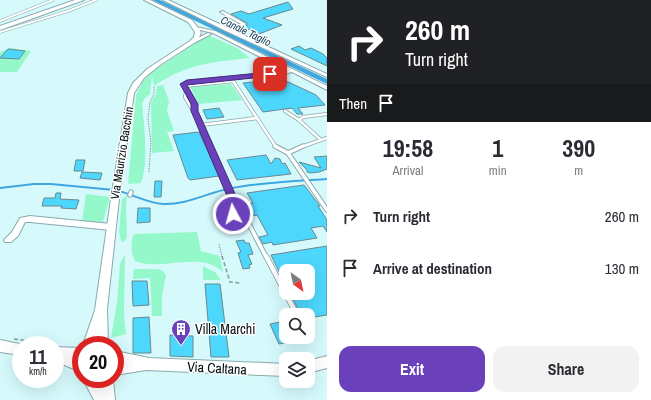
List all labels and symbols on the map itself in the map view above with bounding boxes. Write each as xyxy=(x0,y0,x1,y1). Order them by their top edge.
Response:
water label: Canale Taglio xyxy=(218,13,274,49)
pin xyxy=(253,57,287,91)
street label: Via Maurizio Bacchin xyxy=(107,105,137,201)
position arrow xyxy=(212,193,254,235)
north arrow xyxy=(279,264,315,300)
building icon: Villa Marchi xyxy=(170,318,192,346)
place label: Villa Marchi xyxy=(195,320,255,338)
speed limit sign: 20 xyxy=(72,336,124,388)
street label: Via Caltana xyxy=(187,357,248,379)

